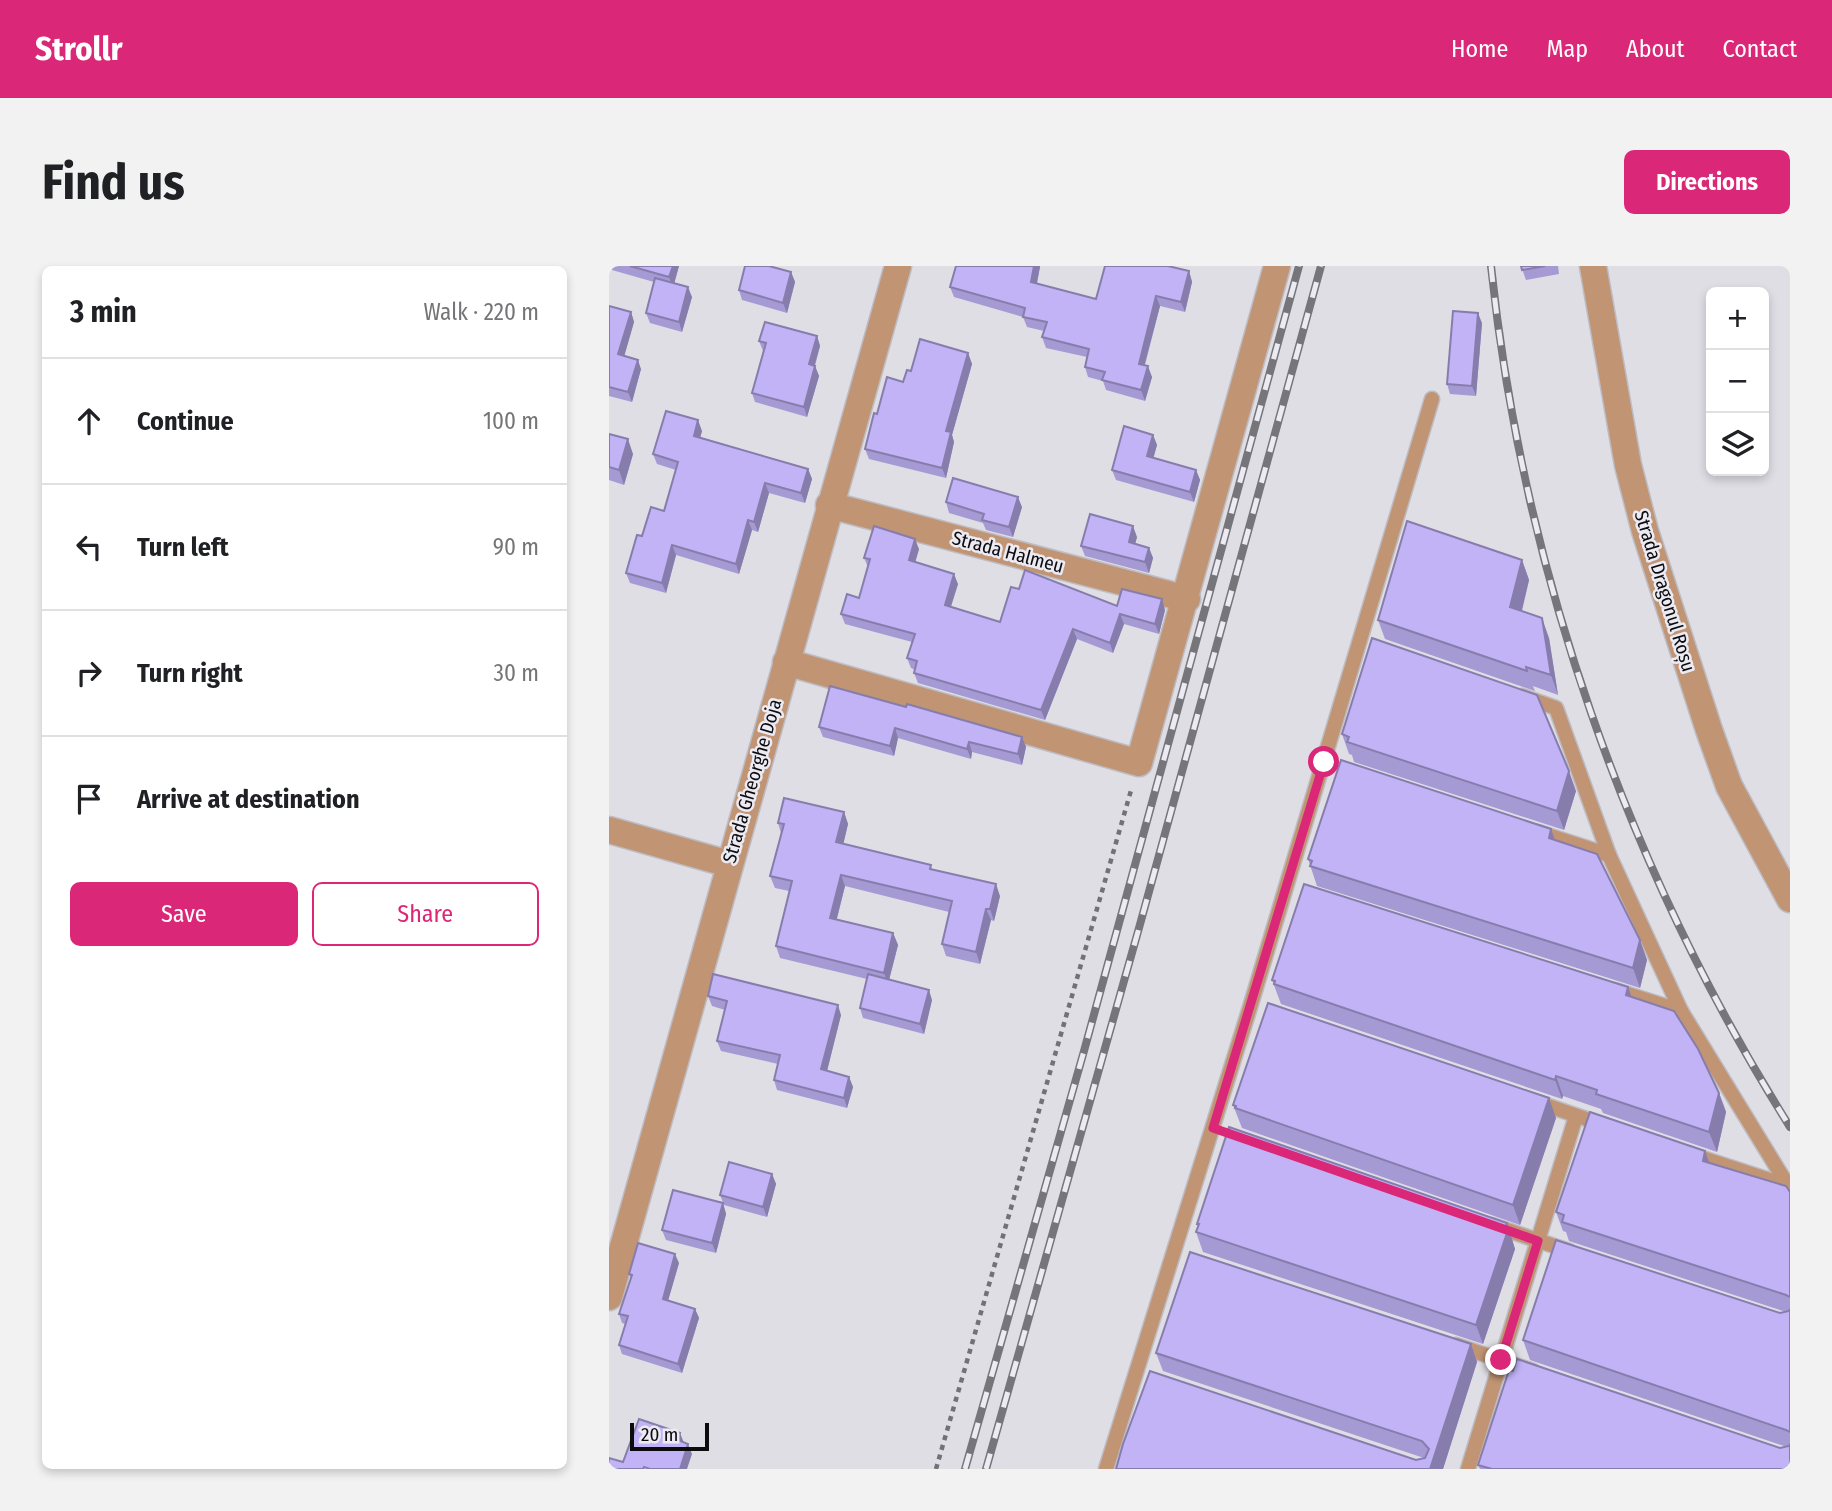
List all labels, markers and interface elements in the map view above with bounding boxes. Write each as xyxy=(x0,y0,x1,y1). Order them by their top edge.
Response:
text: Strollr xyxy=(35,29,123,69)
text: Home xyxy=(1451,35,1508,63)
text: Map xyxy=(1546,35,1588,63)
text: About xyxy=(1626,35,1684,63)
text: Contact xyxy=(1722,35,1797,63)
button: Directions xyxy=(1624,150,1790,214)
text: Find us xyxy=(42,153,185,212)
map controls xyxy=(1706,287,1769,476)
button: + xyxy=(1706,287,1769,350)
text: 3 min xyxy=(70,294,137,330)
text: Walk · 220 m xyxy=(424,298,539,326)
button: − xyxy=(1706,350,1769,413)
icon: ahead xyxy=(70,402,108,440)
text: Continue xyxy=(137,406,234,437)
text: 100 m xyxy=(483,407,539,435)
button: layers xyxy=(1706,413,1769,476)
street label: Strada Dragonul Roșu xyxy=(1630,508,1700,674)
street label: Strada Halmeu xyxy=(950,526,1066,578)
icon: left xyxy=(70,528,108,566)
text: Turn left xyxy=(137,532,229,563)
text: 90 m xyxy=(493,533,539,561)
icon: right xyxy=(70,654,108,692)
text: Turn right xyxy=(137,658,243,689)
text: 30 m xyxy=(494,659,539,687)
street label: Strada Gheorghe Doja xyxy=(718,696,786,866)
route start xyxy=(1308,746,1339,777)
icon: arrive xyxy=(70,780,108,818)
text: Arrive at destination xyxy=(137,784,360,815)
button: Save xyxy=(70,882,298,946)
button: Share xyxy=(312,882,539,946)
route end xyxy=(1485,1344,1516,1375)
scale bar xyxy=(630,1420,709,1452)
text: 20 m xyxy=(641,1423,678,1446)

